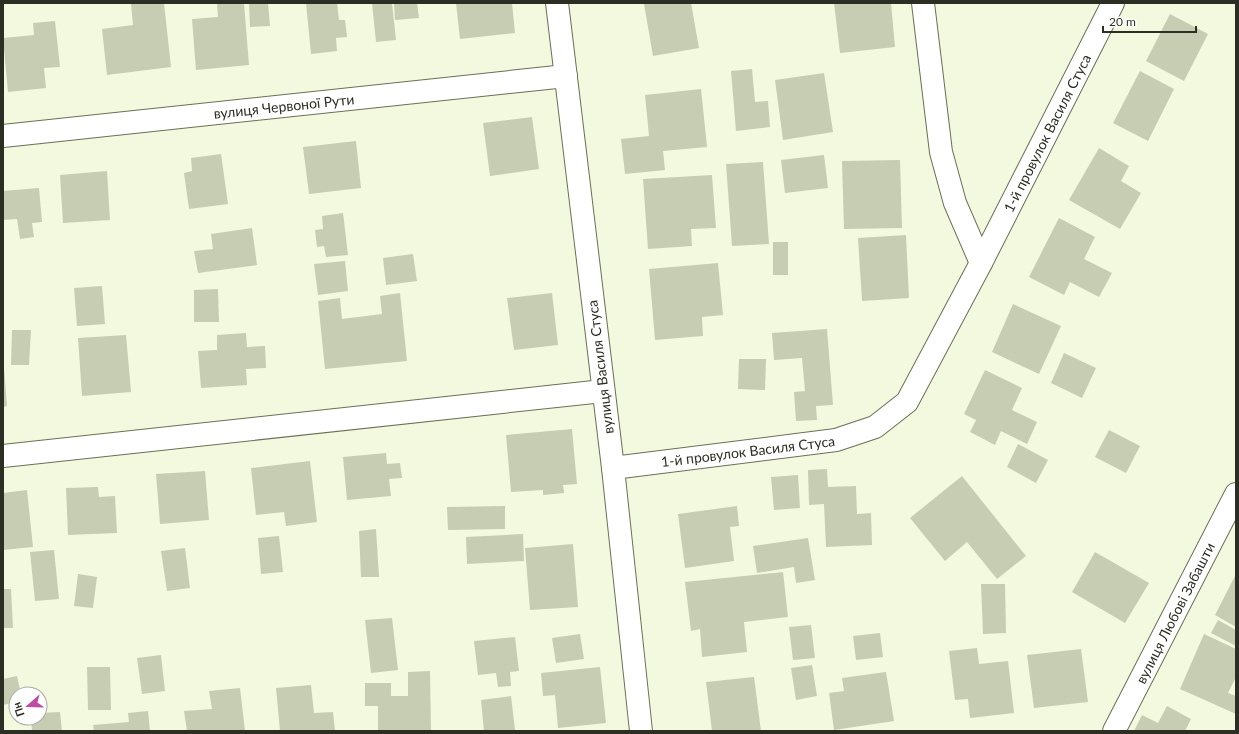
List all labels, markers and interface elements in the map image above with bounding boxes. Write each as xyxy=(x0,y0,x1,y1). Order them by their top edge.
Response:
scale bar xyxy=(1103,8,1196,34)
text: 20 m xyxy=(1109,14,1136,29)
street label: 1-й провулок Василя Стуса xyxy=(1000,51,1094,215)
street label: вулиця Червоної Рути xyxy=(213,90,355,122)
street label: вулиця Василя Стуса xyxy=(583,299,617,435)
street label: 1-й провулок Василя Стуса xyxy=(660,432,836,470)
street label: вулиця Любові Забашти xyxy=(1132,540,1218,686)
north arrow xyxy=(8,686,48,726)
text: Пн xyxy=(10,701,27,719)

